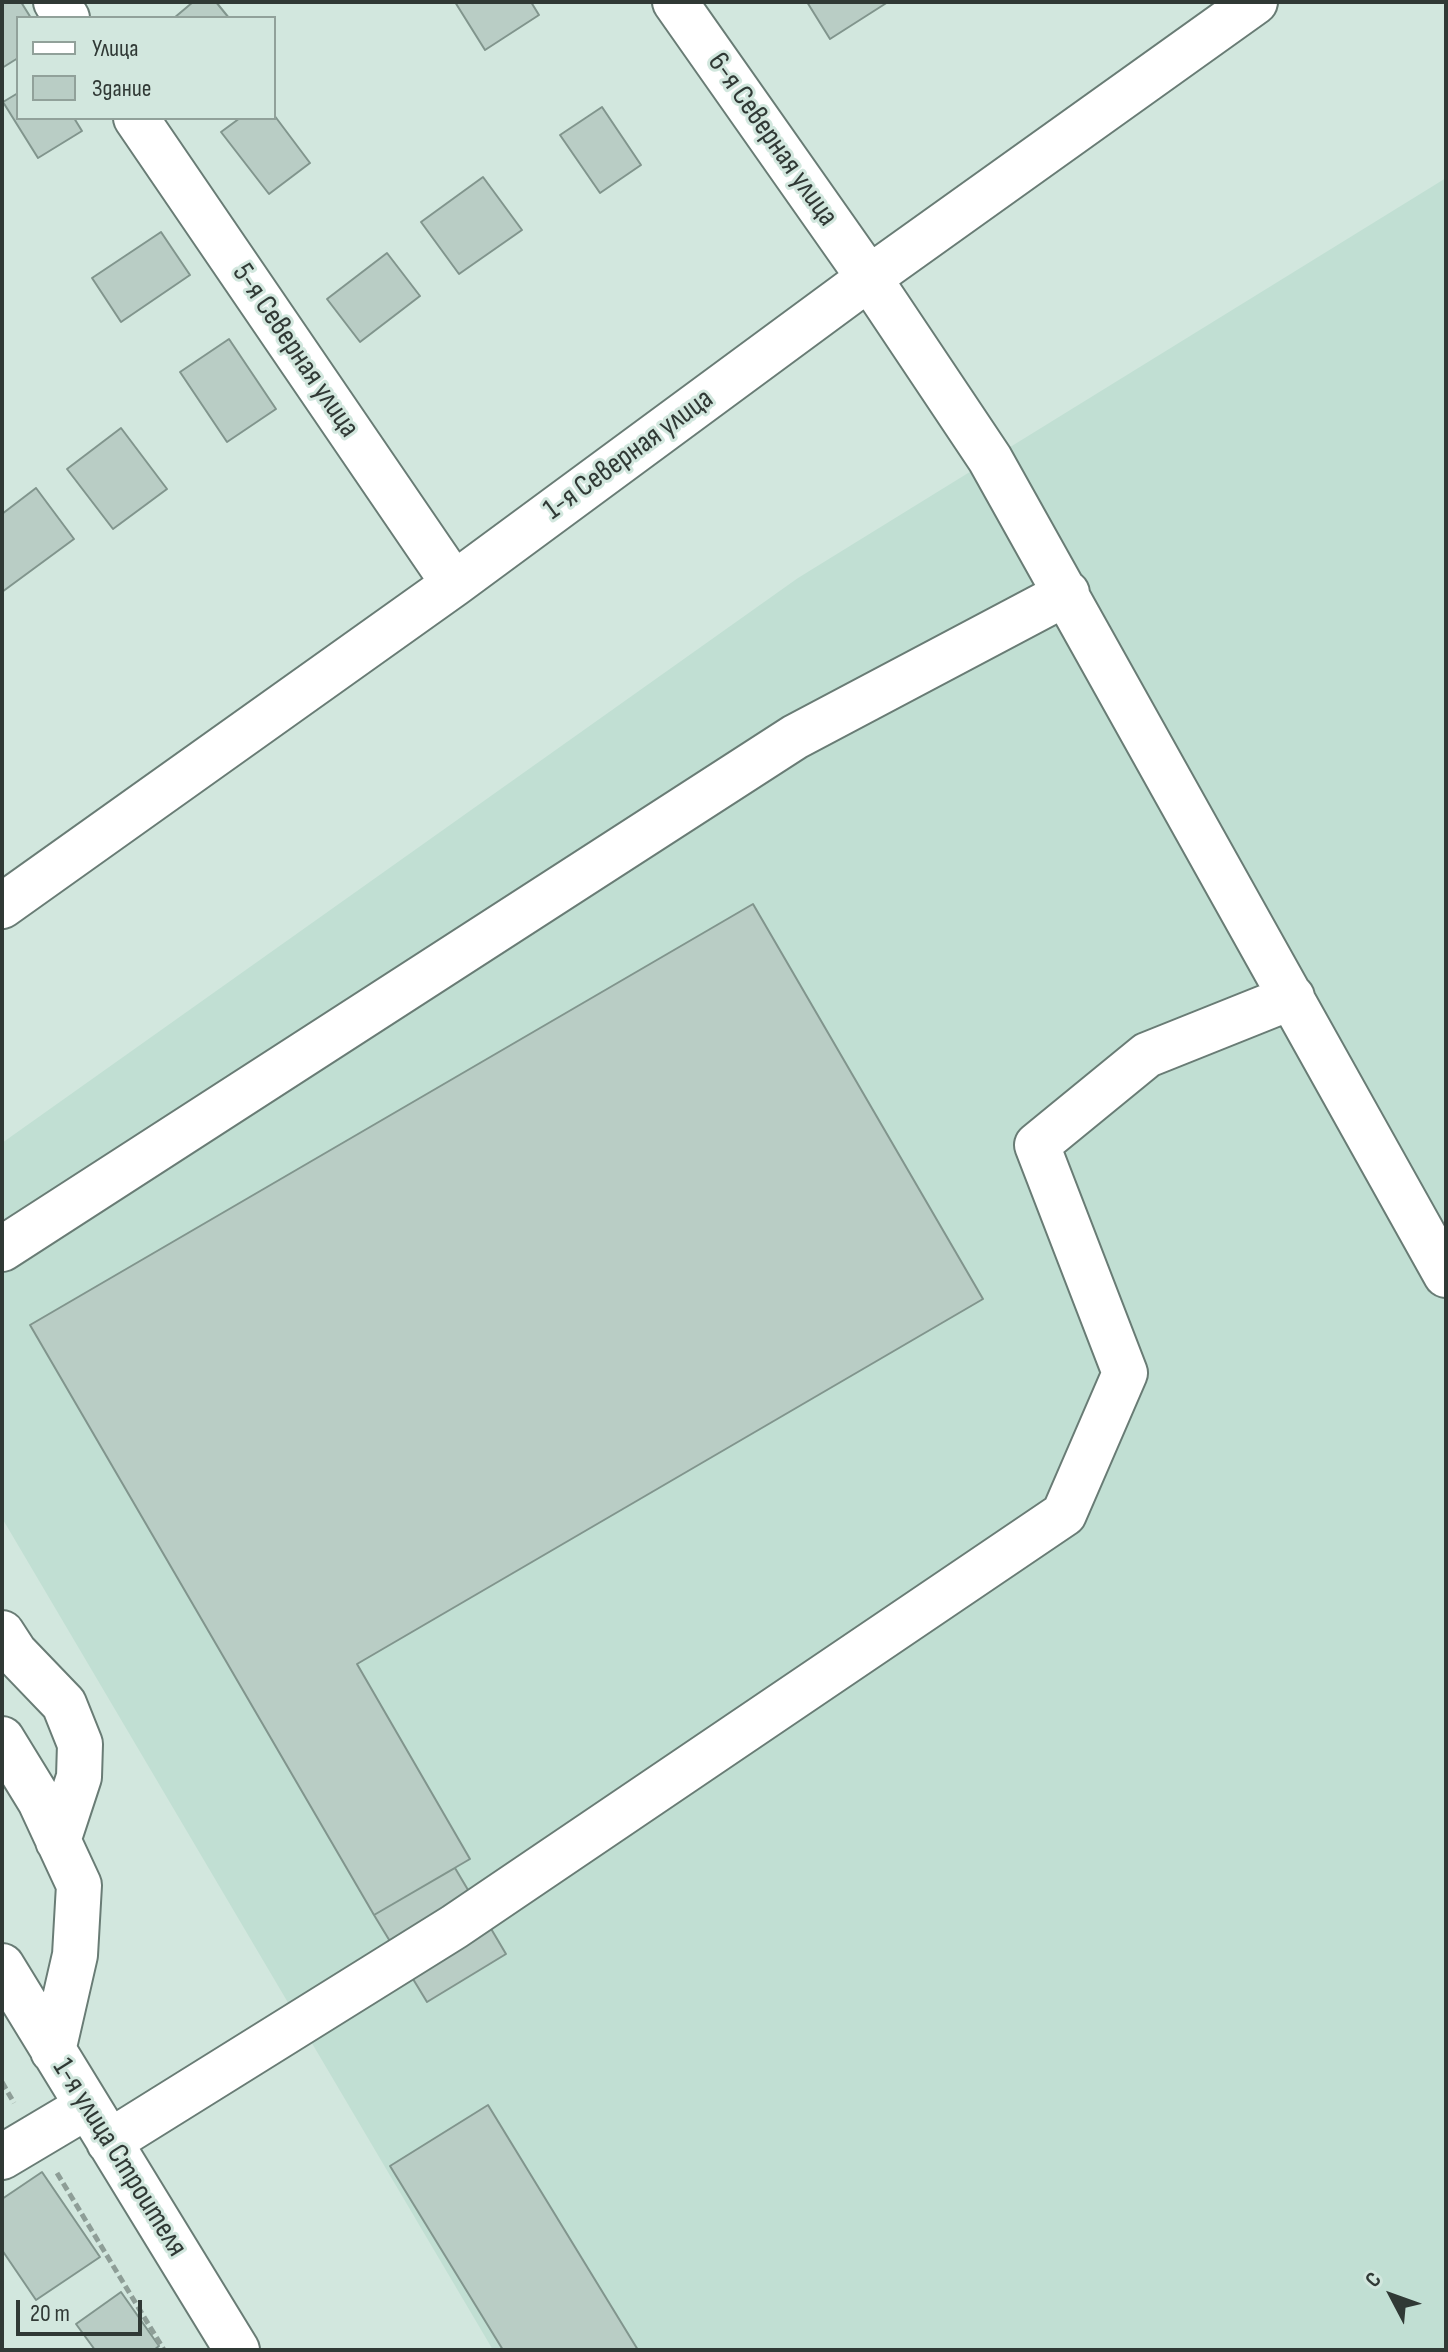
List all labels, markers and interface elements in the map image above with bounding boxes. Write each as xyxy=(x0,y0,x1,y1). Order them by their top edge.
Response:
legend xyxy=(16,16,276,120)
text: Улица xyxy=(92,34,138,63)
street label: 6-я Северная улица xyxy=(699,46,845,234)
text: Здание xyxy=(92,74,151,103)
street label: 5-я Северная улица xyxy=(224,257,366,445)
street label: 1-я Северная улица xyxy=(537,382,721,528)
street label: 1-я улица Строителя xyxy=(44,2053,194,2263)
north arrow xyxy=(1352,2256,1432,2336)
text: С xyxy=(1360,2267,1387,2293)
scale bar xyxy=(20,2284,146,2334)
text: 20 m xyxy=(30,2299,70,2328)

